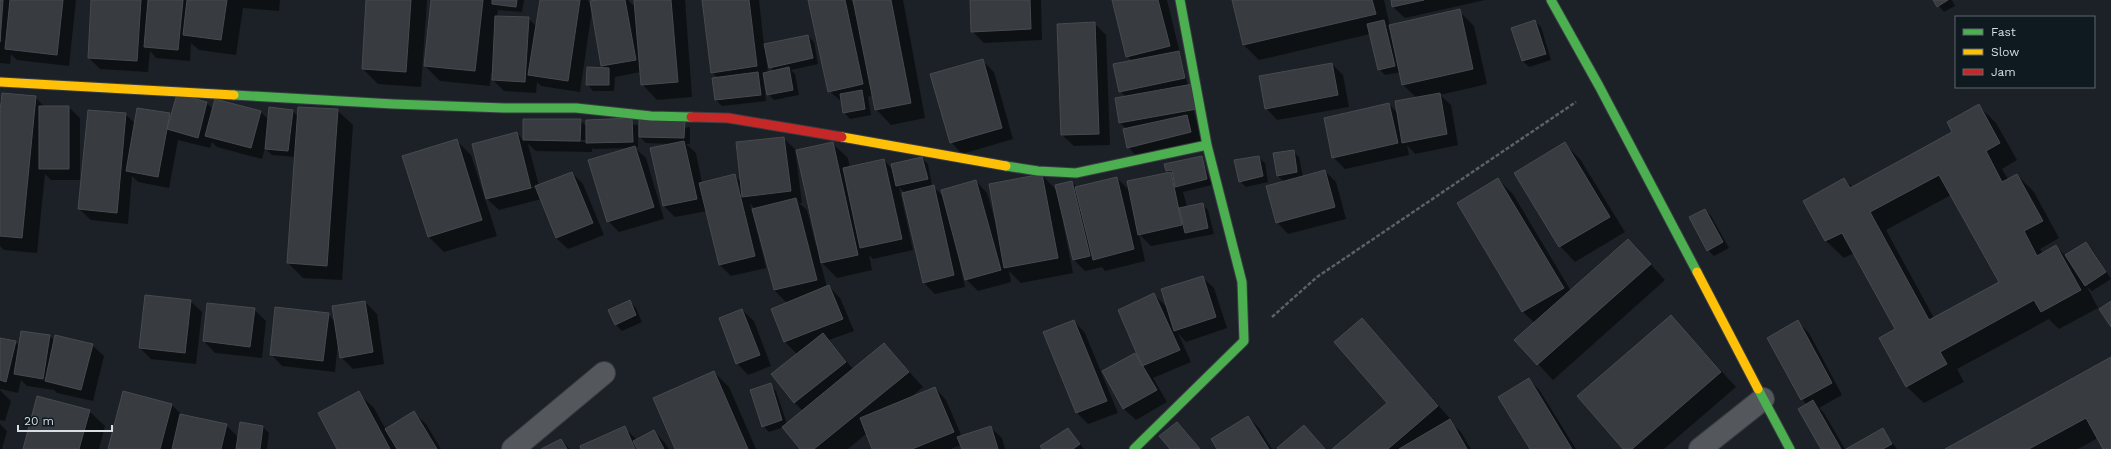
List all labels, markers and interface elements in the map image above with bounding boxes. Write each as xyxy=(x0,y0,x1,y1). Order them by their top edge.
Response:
legend xyxy=(1955,16,2095,88)
text: Fast xyxy=(1991,25,2016,39)
text: Slow xyxy=(1991,45,2019,59)
text: Jam xyxy=(1991,65,2016,79)
scale bar xyxy=(18,407,112,433)
text: 20 m xyxy=(24,414,54,428)

